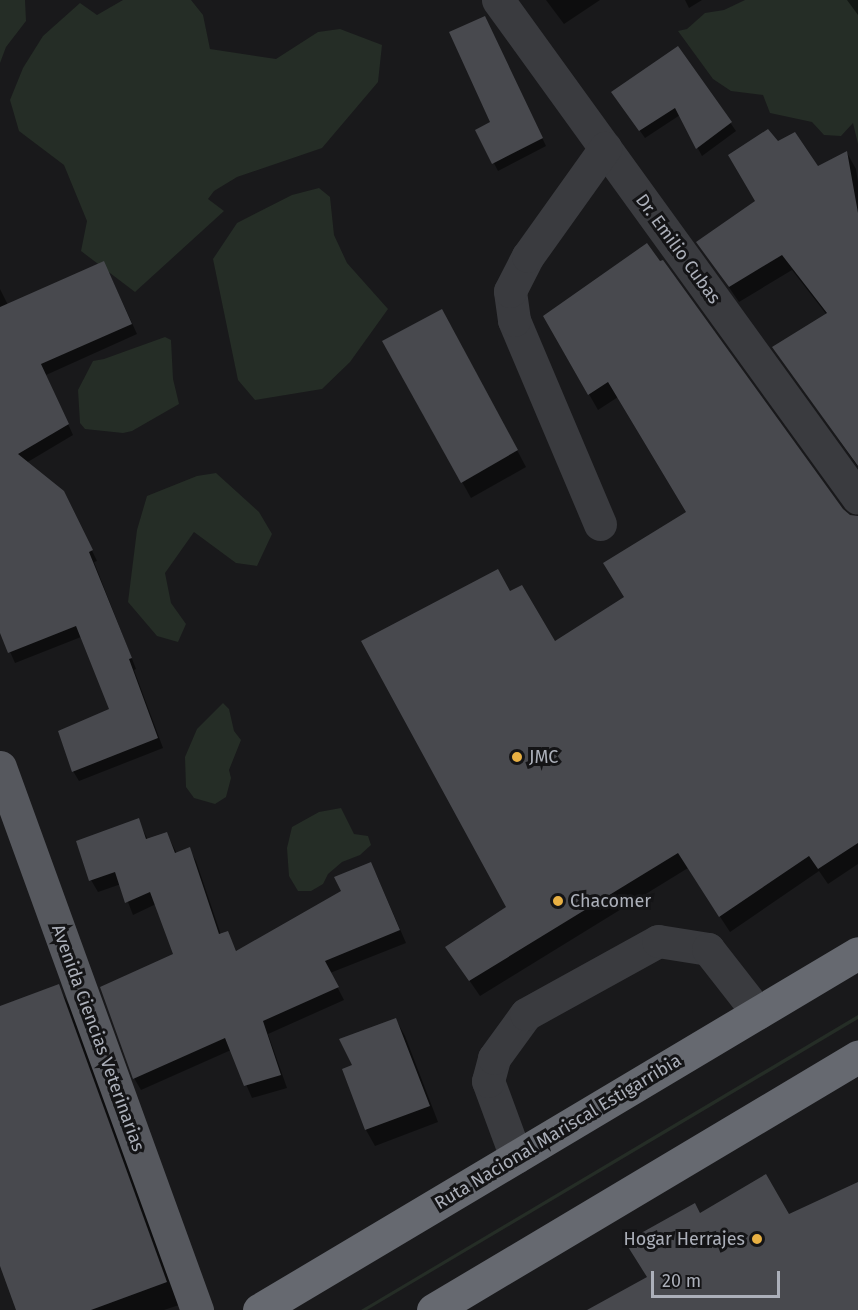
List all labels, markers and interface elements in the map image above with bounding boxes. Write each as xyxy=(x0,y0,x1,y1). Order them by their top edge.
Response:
street label: Dr. Emilio Cubas xyxy=(631,190,725,308)
place label: JMC xyxy=(529,746,558,768)
marker: JMC xyxy=(510,750,524,764)
place label: Chacomer xyxy=(570,890,651,912)
marker: Chacomer xyxy=(551,894,565,908)
street label: Avenida Ciencias Veterinarias xyxy=(47,922,149,1154)
street label: Ruta Nacional Mariscal Estigarribia xyxy=(431,1050,685,1214)
place label: Hogar Herrajes xyxy=(624,1228,745,1250)
marker: Hogar Herrajes xyxy=(750,1232,764,1246)
scale bar xyxy=(654,1259,783,1297)
text: 20 m xyxy=(662,1270,701,1292)

